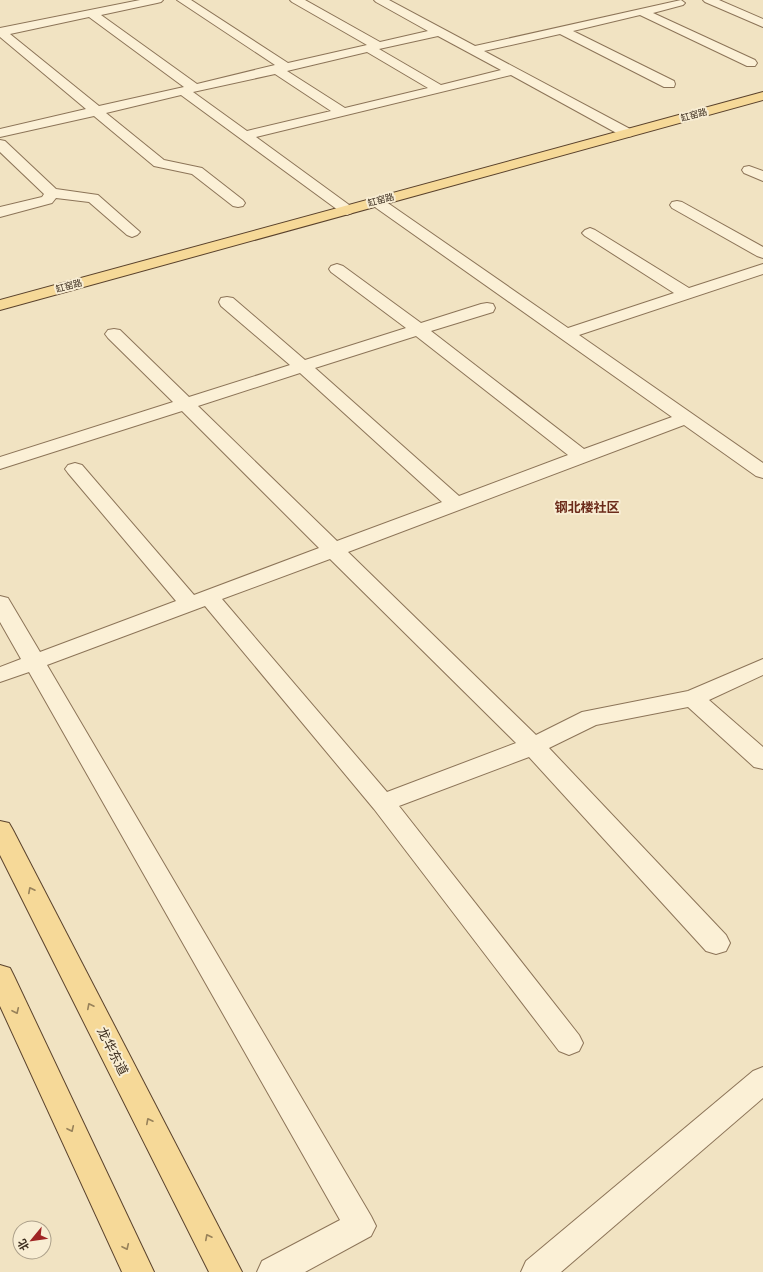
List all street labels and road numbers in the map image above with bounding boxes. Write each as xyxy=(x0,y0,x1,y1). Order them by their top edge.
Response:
street label: 缸窑路 xyxy=(679,106,708,123)
street label: 缸窑路 xyxy=(366,191,395,208)
street label: 缸窑路 xyxy=(54,277,83,294)
street label: 龙华东道 xyxy=(93,1024,132,1078)

